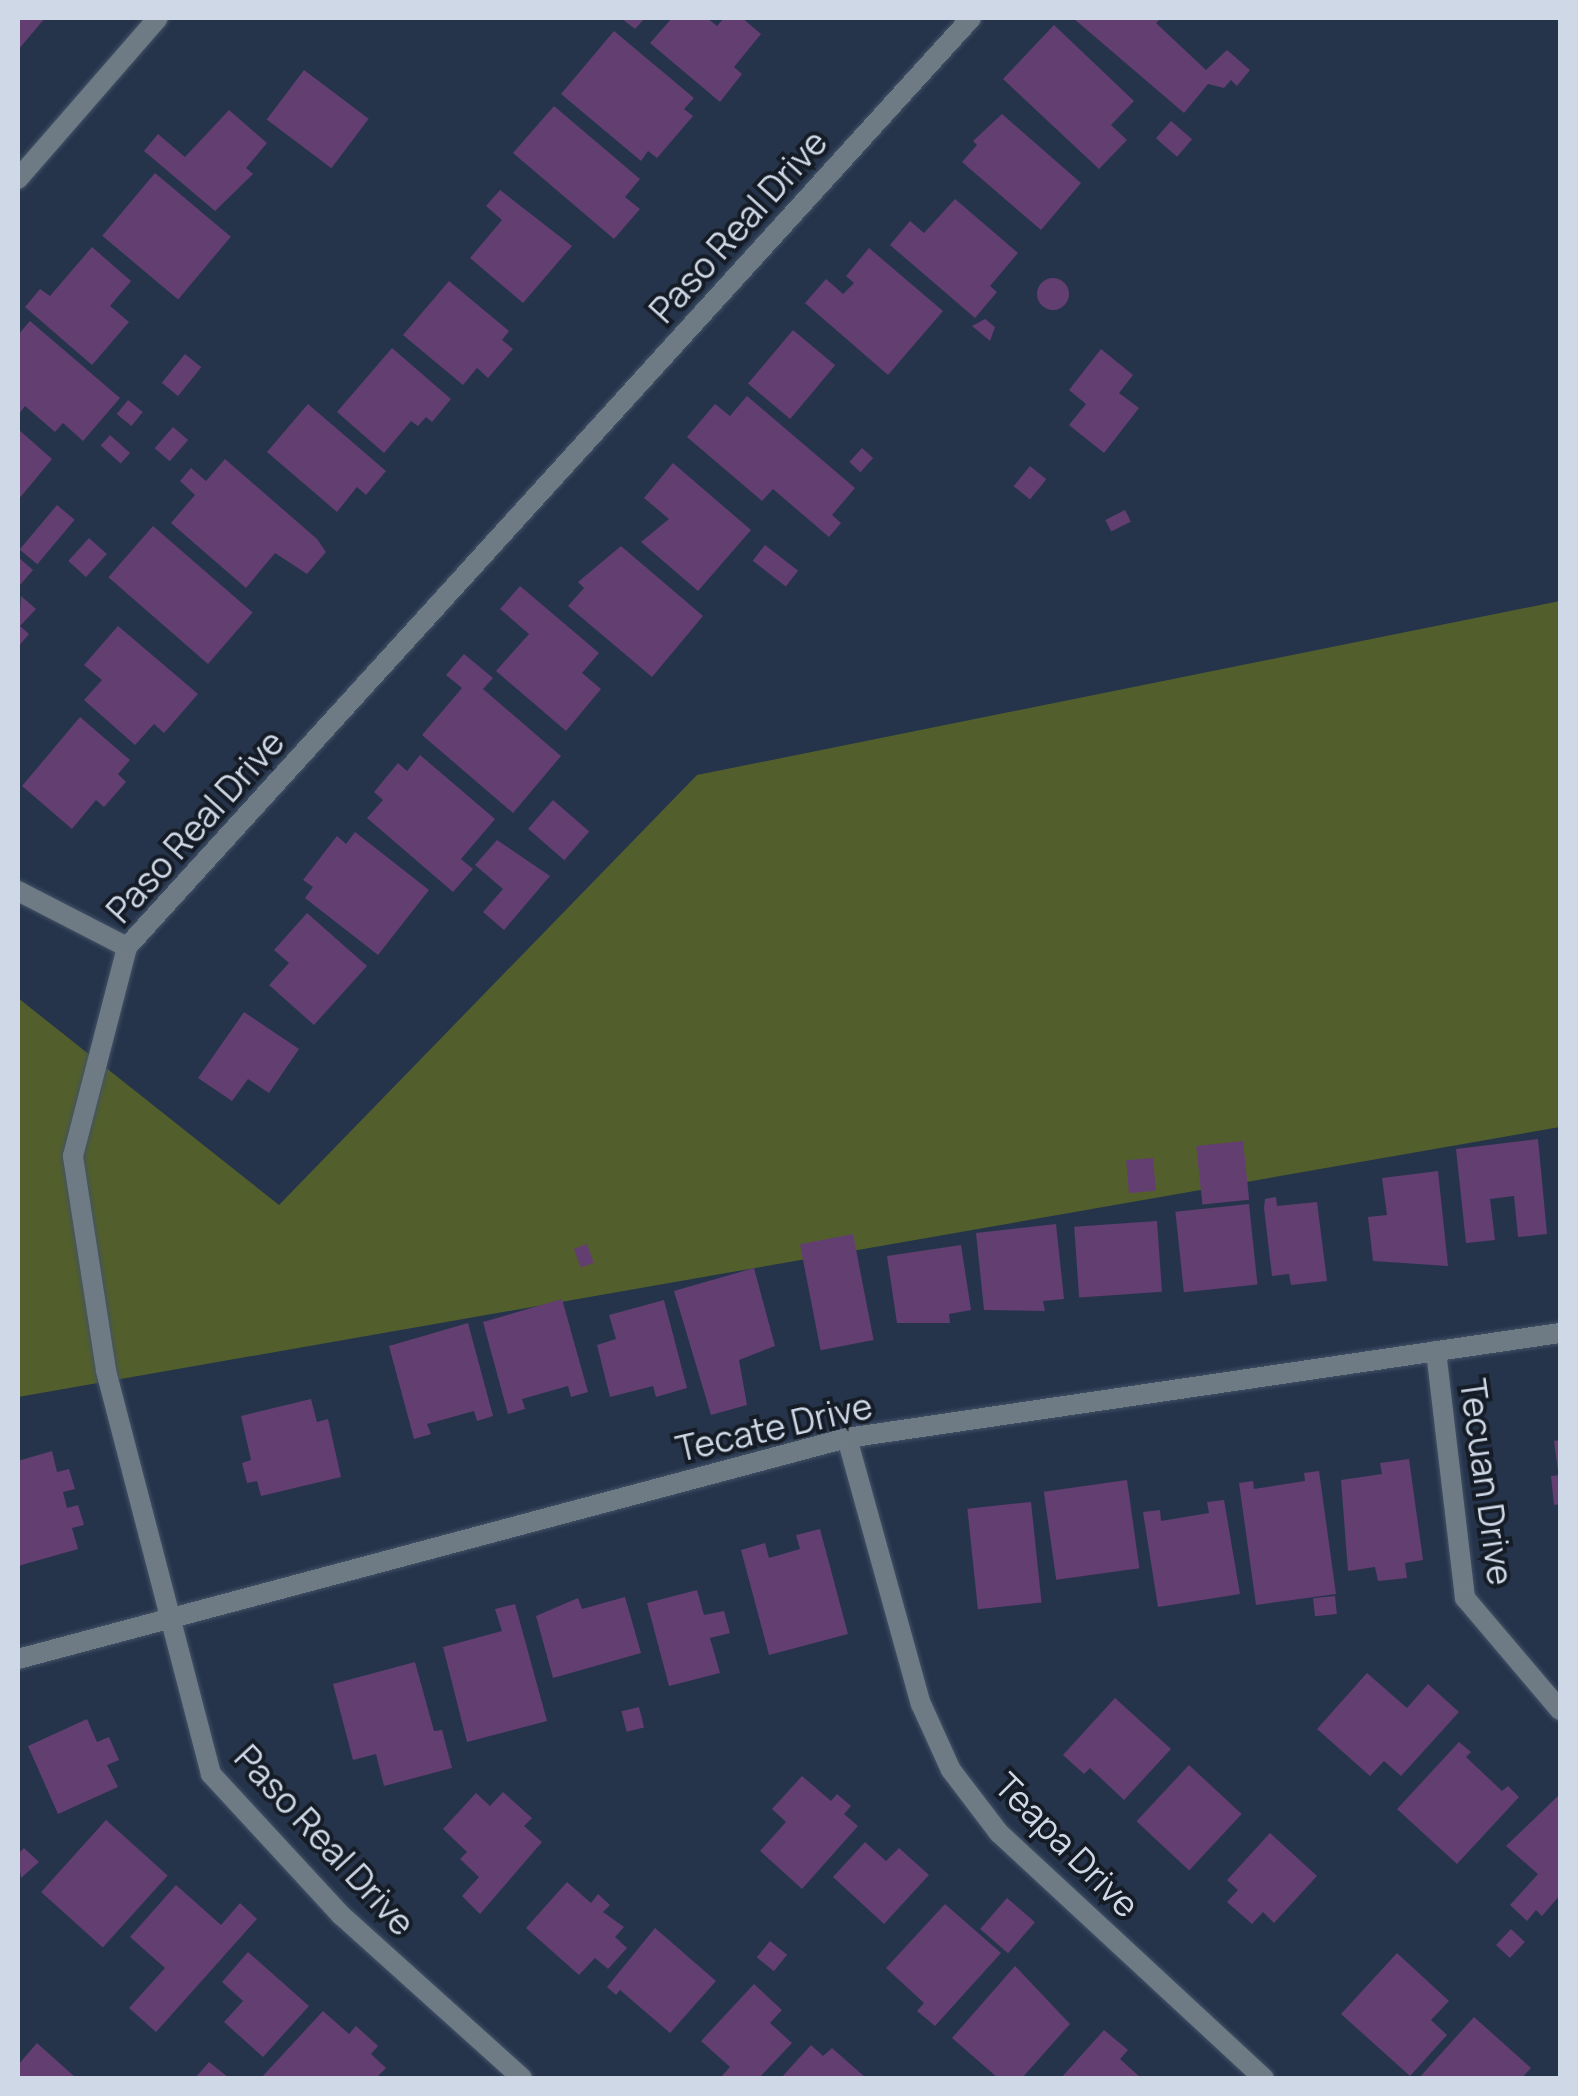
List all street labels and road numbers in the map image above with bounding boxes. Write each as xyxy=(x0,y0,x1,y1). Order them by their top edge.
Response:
street label: Paso Real Drive xyxy=(641,121,835,331)
street label: Paso Real Drive xyxy=(98,721,292,931)
street label: Tecuan Drive xyxy=(1452,1376,1522,1588)
street label: Tecate Drive xyxy=(672,1384,876,1470)
street label: Paso Real Drive xyxy=(226,1736,424,1944)
street label: Teapa Drive xyxy=(986,1764,1148,1926)

